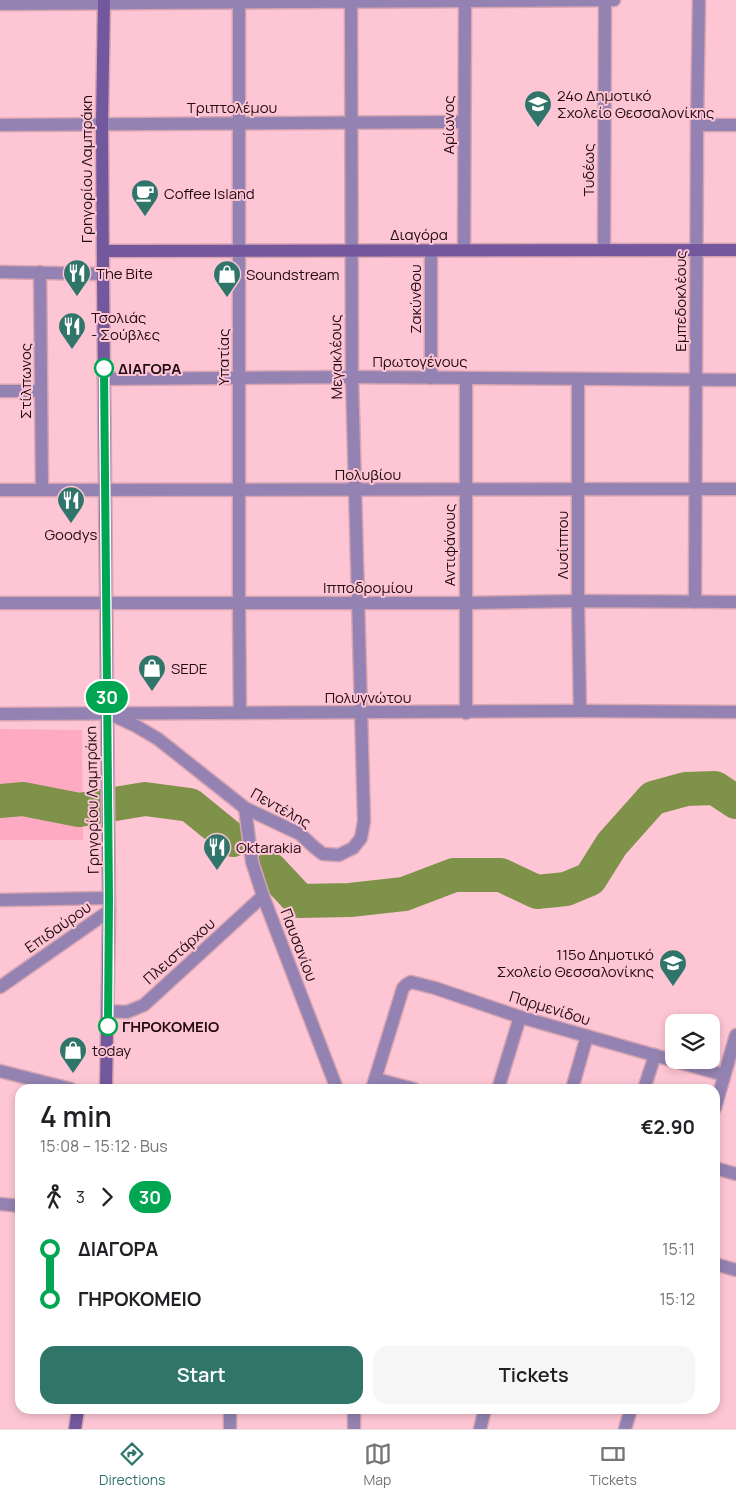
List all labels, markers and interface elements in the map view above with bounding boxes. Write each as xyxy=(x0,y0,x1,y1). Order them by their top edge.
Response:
place label: 24ο Δημοτικό Σχολείο Θεσσαλονίκης xyxy=(557,85,714,123)
school or university icon: 24ο Δημοτικό Σχολείο Θεσσαλονίκης xyxy=(523,89,553,128)
street label: Γρηγορίου Λαμπράκη xyxy=(76,95,97,243)
street label: Αρίωνος xyxy=(438,95,459,155)
street label: Τριπτολέμου xyxy=(187,97,277,118)
street label: Τυδέως xyxy=(578,144,599,197)
cafe icon: Coffee Island xyxy=(130,178,160,217)
place label: Coffee Island xyxy=(164,183,255,204)
street label: Διαγόρα xyxy=(390,224,448,245)
street label: Εμπεδοκλέους xyxy=(670,250,691,352)
restaurant icon: The Bite xyxy=(62,258,92,297)
shop icon: Soundstream xyxy=(212,259,242,298)
place label: The Bite xyxy=(96,263,153,284)
place label: Soundstream xyxy=(246,264,340,285)
street label: Ζακύνθου xyxy=(405,264,426,334)
place label: Τσολιάς - Σούβλες xyxy=(91,307,160,345)
restaurant icon: Τσολιάς - Σούβλες xyxy=(57,311,87,350)
street label: Μεγακλέους xyxy=(325,314,347,400)
street label: Υπατίας xyxy=(213,328,234,386)
street label: Στίλπωνος xyxy=(15,343,36,419)
street label: Πρωτογένους xyxy=(372,351,468,372)
marker: ΔΙΑΓΟΡΑ xyxy=(94,358,114,378)
place label: ΔΙΑΓΟΡΑ xyxy=(118,358,181,379)
street label: Πολυβίου xyxy=(335,464,401,485)
restaurant icon: Goodys xyxy=(56,485,86,524)
street label: Αντιφάνους xyxy=(439,504,460,586)
street label: Λυσίππου xyxy=(552,511,573,579)
place label: Goodys xyxy=(45,524,98,545)
street label: Ιπποδρομίου xyxy=(323,577,413,598)
shop icon: SEDE xyxy=(137,653,167,692)
place label: SEDE xyxy=(171,658,207,679)
line badge: 30 xyxy=(84,681,130,713)
text: 30 xyxy=(96,685,118,709)
street label: Πολυγνώτου xyxy=(325,687,411,708)
street label: Γρηγορίου Λαμπράκη xyxy=(80,726,104,874)
street label: Πεντέλης xyxy=(247,783,315,833)
restaurant icon: Oktarakia xyxy=(202,832,232,871)
place label: Oktarakia xyxy=(236,837,301,858)
street label: Επιδαύρου xyxy=(21,896,95,958)
street label: Παυσανίου xyxy=(275,906,323,984)
street label: Πλειστάρχου xyxy=(138,913,220,989)
place label: 115o Δημοτικό Σχολείο Θεσσαλονίκης xyxy=(497,944,654,982)
school or university icon: 115o Δημοτικό Σχολείο Θεσσαλονίκης xyxy=(658,948,688,987)
street label: Παρμενίδου xyxy=(507,986,593,1030)
map controls xyxy=(665,1014,720,1069)
button: layers xyxy=(665,1014,720,1069)
marker: ΓΗΡΟΚΟΜΕΙΟ xyxy=(98,1016,118,1036)
place label: ΓΗΡΟΚΟΜΕΙΟ xyxy=(122,1016,219,1037)
shop icon: today xyxy=(58,1035,88,1074)
place label: today xyxy=(92,1040,131,1061)
text: 4 min xyxy=(40,1097,112,1135)
text: €2.90 xyxy=(641,1114,695,1140)
text: 15:08 – 15:12 · Bus xyxy=(40,1135,168,1157)
icon: walk xyxy=(40,1183,68,1211)
icon: forward xyxy=(93,1183,121,1211)
text: 30 xyxy=(139,1185,161,1209)
text: 3 xyxy=(76,1186,85,1208)
text: ΔΙΑΓΟΡΑ xyxy=(78,1236,158,1262)
text: 15:11 xyxy=(662,1238,695,1260)
text: ΓΗΡΟΚΟΜΕΙΟ xyxy=(78,1286,201,1312)
text: 15:12 xyxy=(659,1288,695,1310)
button: Start xyxy=(40,1346,363,1404)
button: Tickets xyxy=(373,1346,695,1404)
tab: Directions xyxy=(99,1440,165,1489)
tab: Map xyxy=(364,1440,392,1489)
tab: Tickets xyxy=(590,1440,637,1489)

